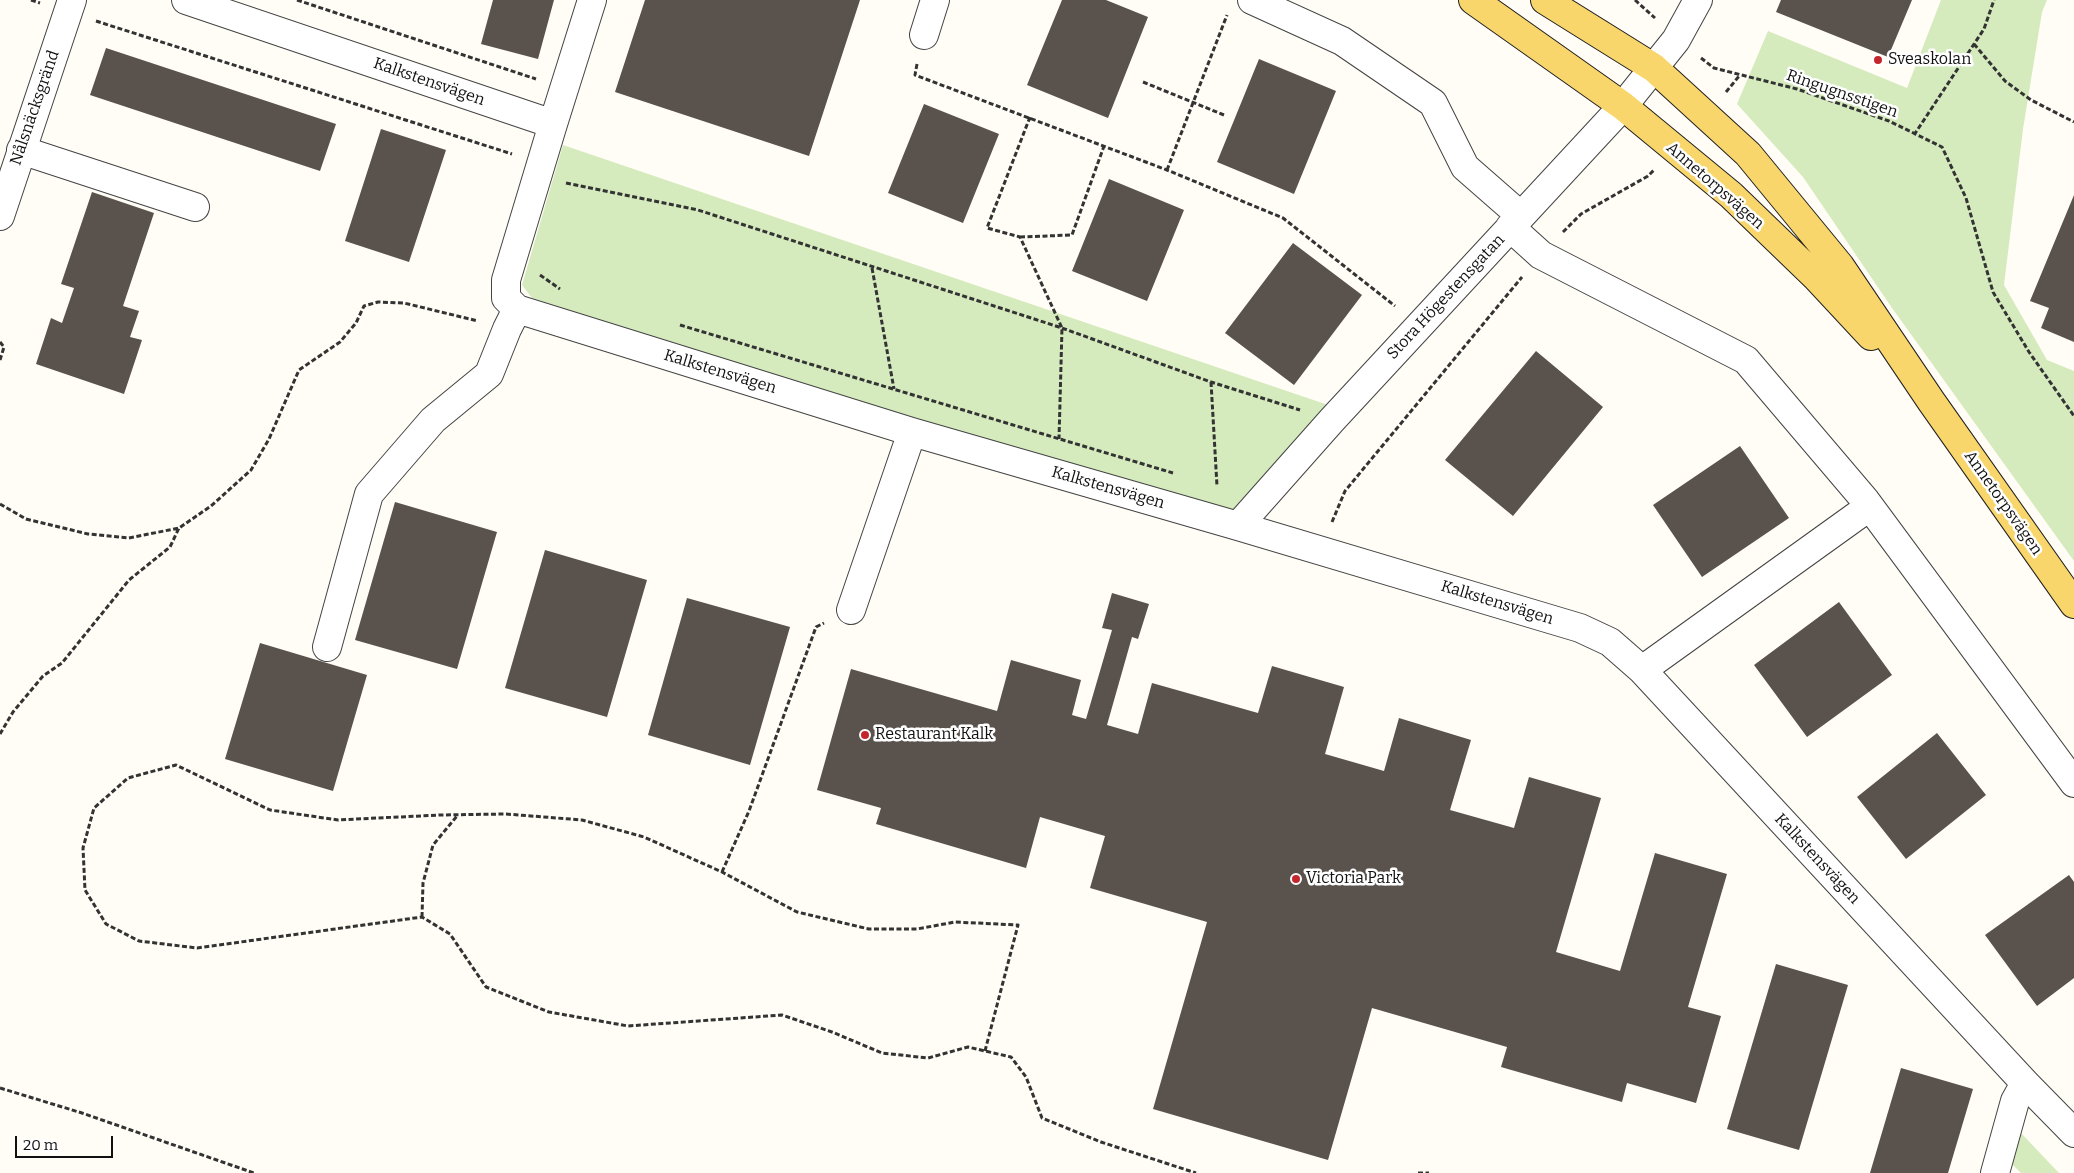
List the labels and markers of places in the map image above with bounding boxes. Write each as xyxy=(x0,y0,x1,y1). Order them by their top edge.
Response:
place label: Sveaskolan xyxy=(1888,50,1971,70)
marker: Sveaskolan xyxy=(1872,54,1884,66)
place label: Restaurant Kalk xyxy=(875,725,993,745)
marker: Restaurant Kalk xyxy=(859,729,871,741)
place label: Victoria Park xyxy=(1306,869,1401,889)
marker: Victoria Park xyxy=(1290,873,1302,885)

